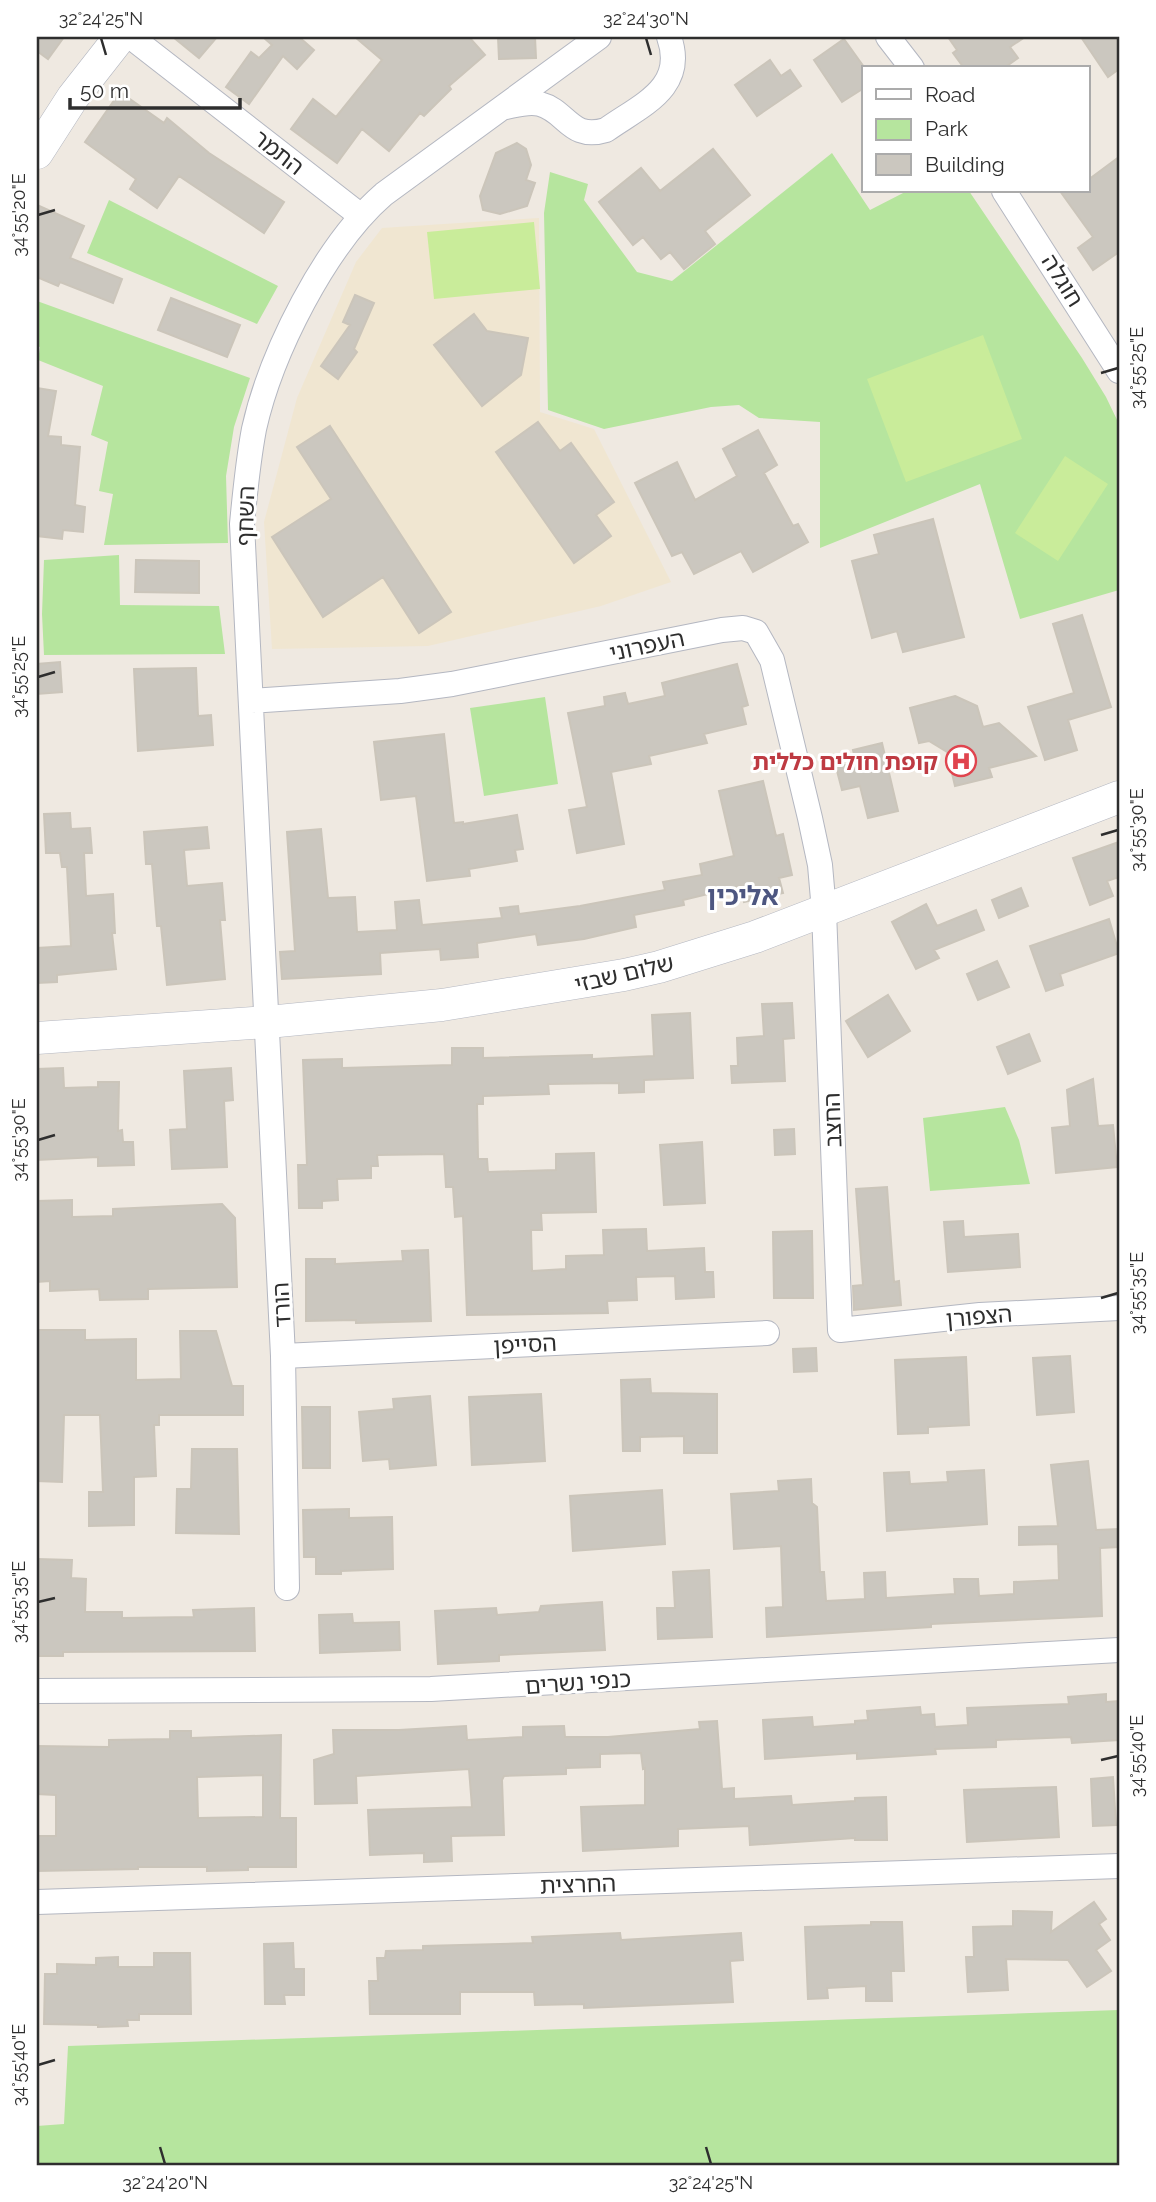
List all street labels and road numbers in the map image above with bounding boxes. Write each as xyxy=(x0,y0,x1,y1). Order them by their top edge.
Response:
street label: התמר xyxy=(248,124,310,180)
street label: חוגלה xyxy=(1036,249,1090,311)
street label: השחף xyxy=(230,485,260,547)
street label: העפרוני xyxy=(607,624,687,666)
street label: שלום שבזי xyxy=(572,949,676,997)
street label: החצב xyxy=(818,1092,846,1148)
street label: הורד xyxy=(266,1282,296,1328)
street label: הצפורן xyxy=(945,1300,1013,1332)
street label: הסייפן xyxy=(493,1329,557,1359)
street label: כנפי נשרים xyxy=(524,1665,632,1699)
street label: החרצית xyxy=(540,1869,616,1899)

